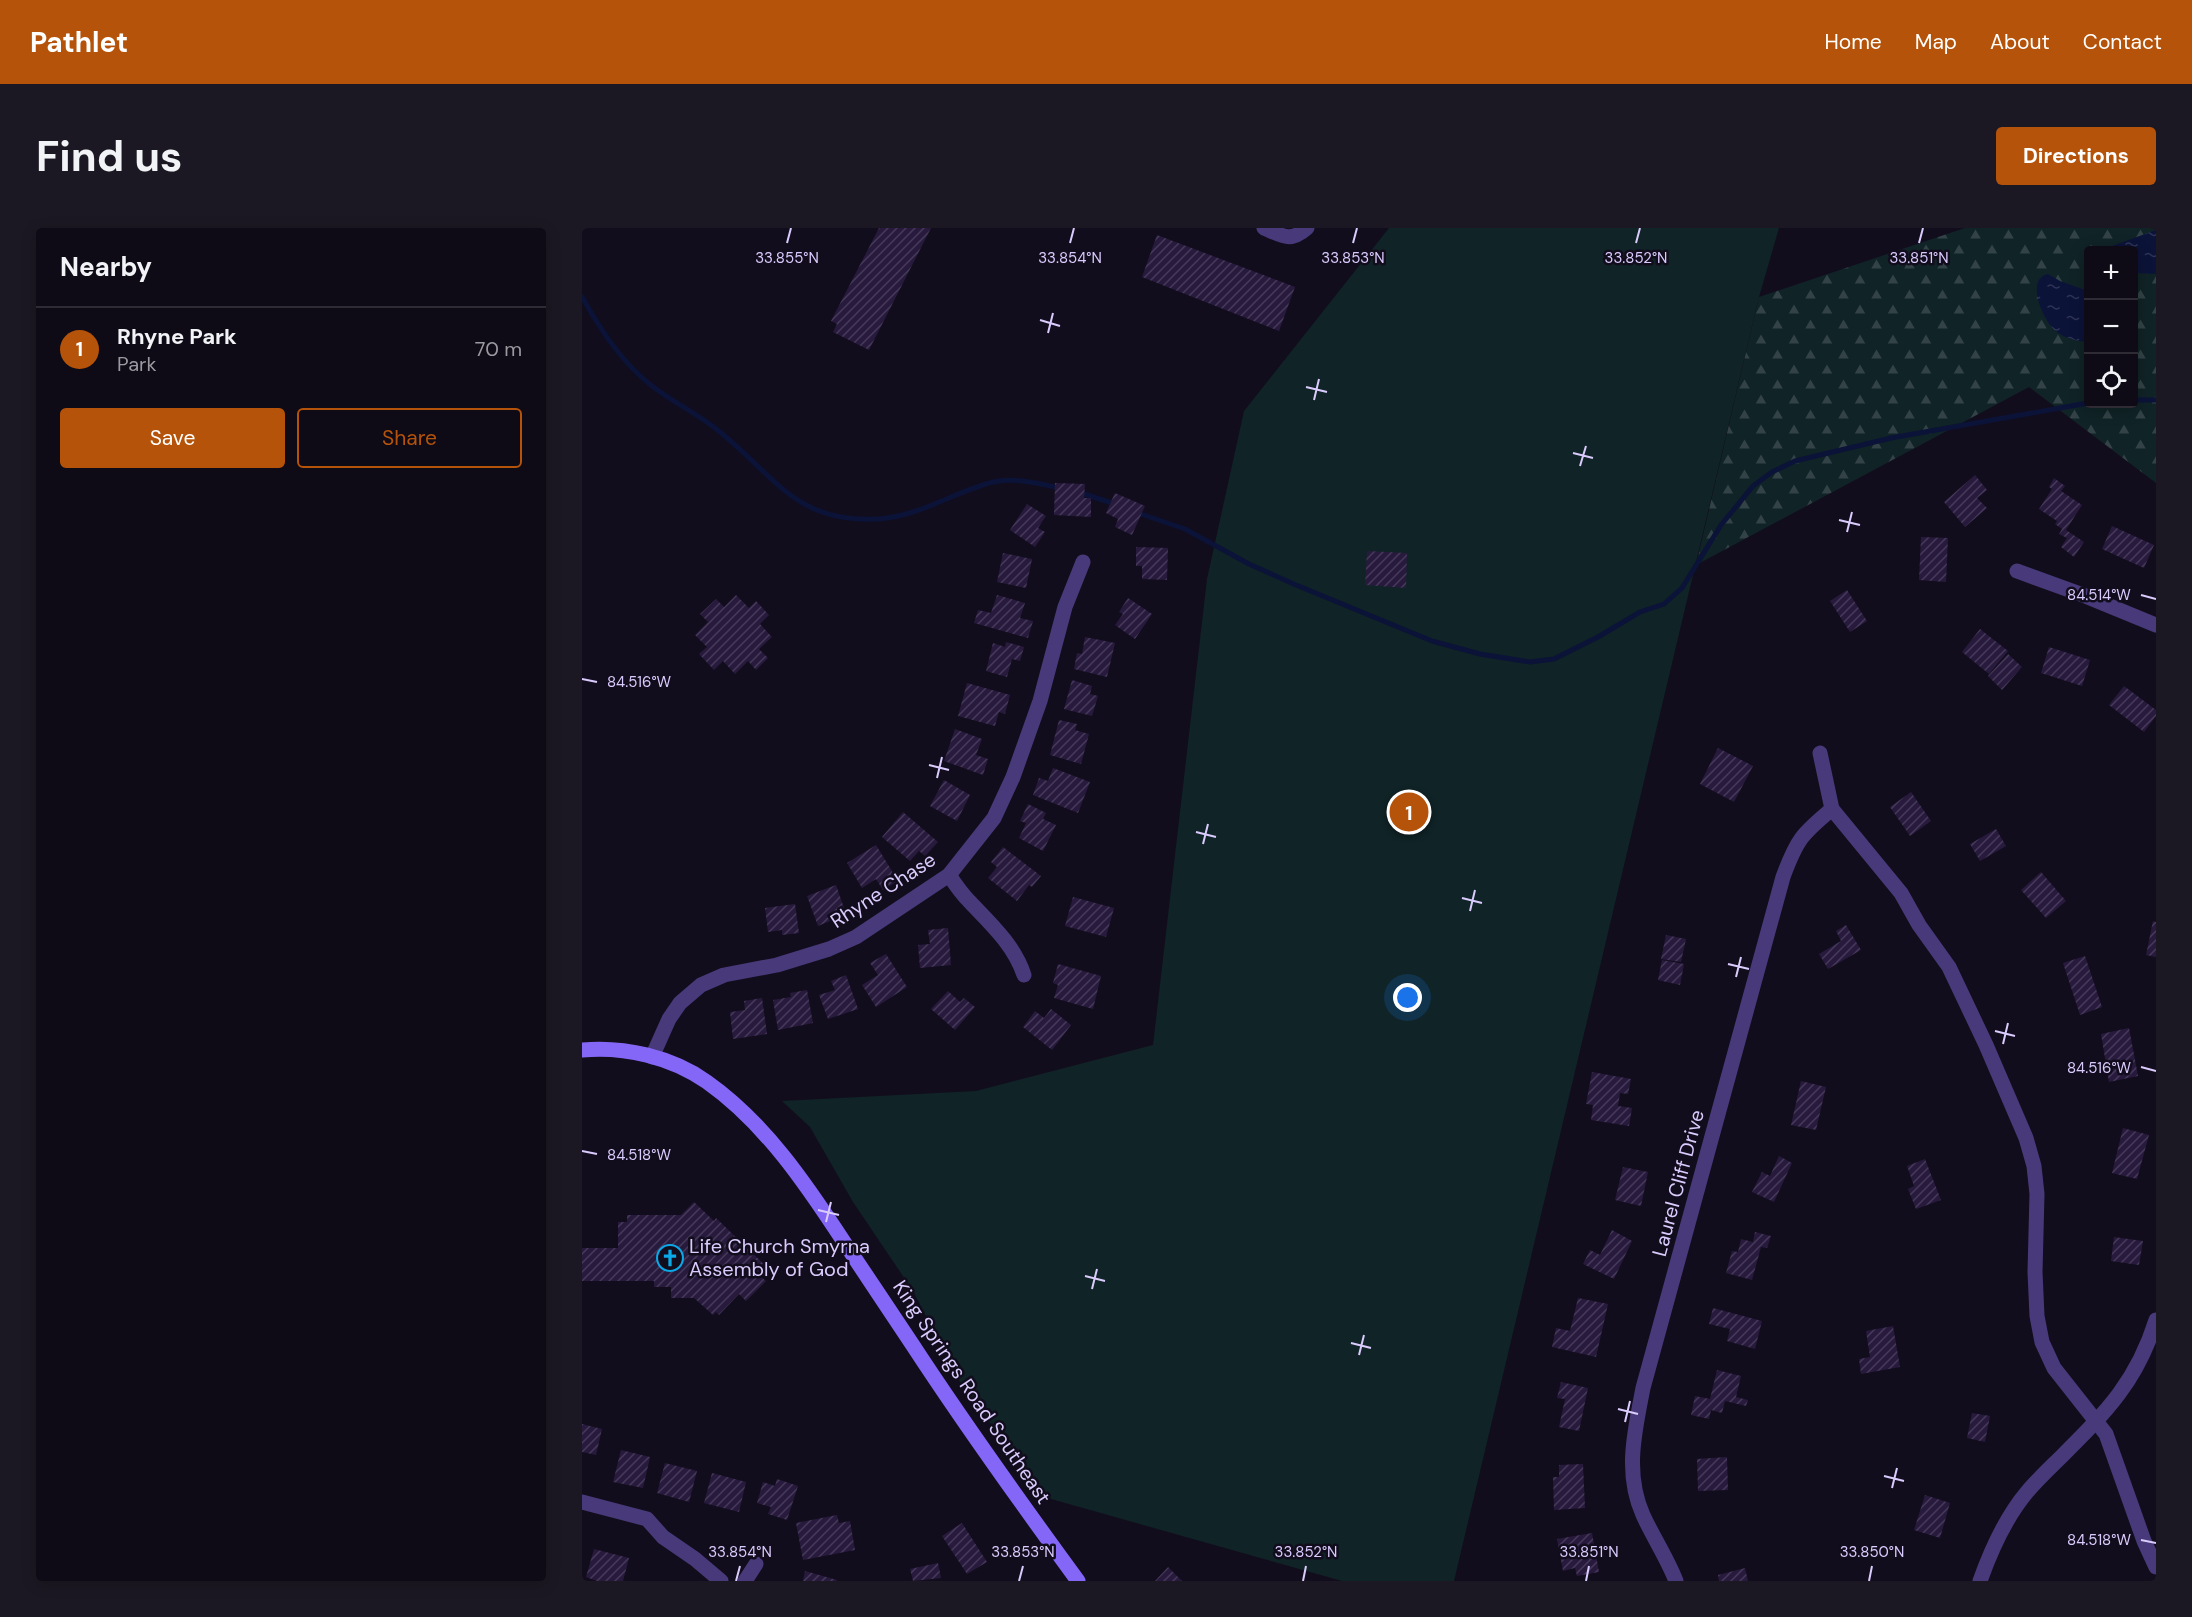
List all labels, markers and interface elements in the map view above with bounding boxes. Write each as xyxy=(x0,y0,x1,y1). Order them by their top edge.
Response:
text: Pathlet xyxy=(30,24,128,61)
text: Home xyxy=(1824,28,1882,56)
text: Map xyxy=(1915,28,1957,56)
text: About xyxy=(1990,28,2050,56)
text: Contact xyxy=(2083,28,2162,56)
button: Directions xyxy=(1996,127,2156,185)
text: Find us xyxy=(36,129,182,184)
map controls xyxy=(2084,246,2138,408)
button: + xyxy=(2084,246,2138,300)
text: 33.855°N xyxy=(755,248,819,268)
text: 33.854°N xyxy=(1038,248,1102,268)
text: 33.853°N xyxy=(1321,248,1385,268)
text: 33.852°N xyxy=(1605,248,1667,268)
text: 33.851°N xyxy=(1889,248,1949,268)
text: Nearby xyxy=(60,250,152,284)
button: − xyxy=(2084,300,2138,354)
text: Rhyne Park xyxy=(117,322,237,351)
text: 1 xyxy=(76,336,83,362)
text: 70 m xyxy=(475,336,522,362)
text: Park xyxy=(117,351,157,377)
button: locate xyxy=(2084,354,2138,408)
button: Save xyxy=(60,408,285,468)
button: Share xyxy=(297,408,522,468)
text: 84.514°W xyxy=(2067,585,2131,605)
text: 84.516°W xyxy=(607,672,672,692)
pin: 1 xyxy=(1390,790,1428,834)
street label: Rhyne Chase xyxy=(825,846,941,934)
your location xyxy=(1393,983,1422,1012)
text: 84.516°W xyxy=(2067,1058,2132,1078)
street label: Laurel Cliff Drive xyxy=(1646,1107,1710,1259)
text: 84.518°W xyxy=(607,1145,671,1165)
place label: Life Church Smyrna Assembly of God xyxy=(689,1233,870,1282)
church icon: Life Church Smyrna Assembly of God xyxy=(655,1243,685,1273)
street label: King Springs Road Southeast xyxy=(887,1275,1057,1509)
text: 84.518°W xyxy=(2067,1530,2131,1550)
text: 33.854°N xyxy=(708,1542,772,1562)
text: 33.853°N xyxy=(991,1542,1055,1562)
text: 33.852°N xyxy=(1275,1542,1337,1562)
text: 33.851°N xyxy=(1559,1542,1619,1562)
text: 33.850°N xyxy=(1840,1542,1904,1562)

